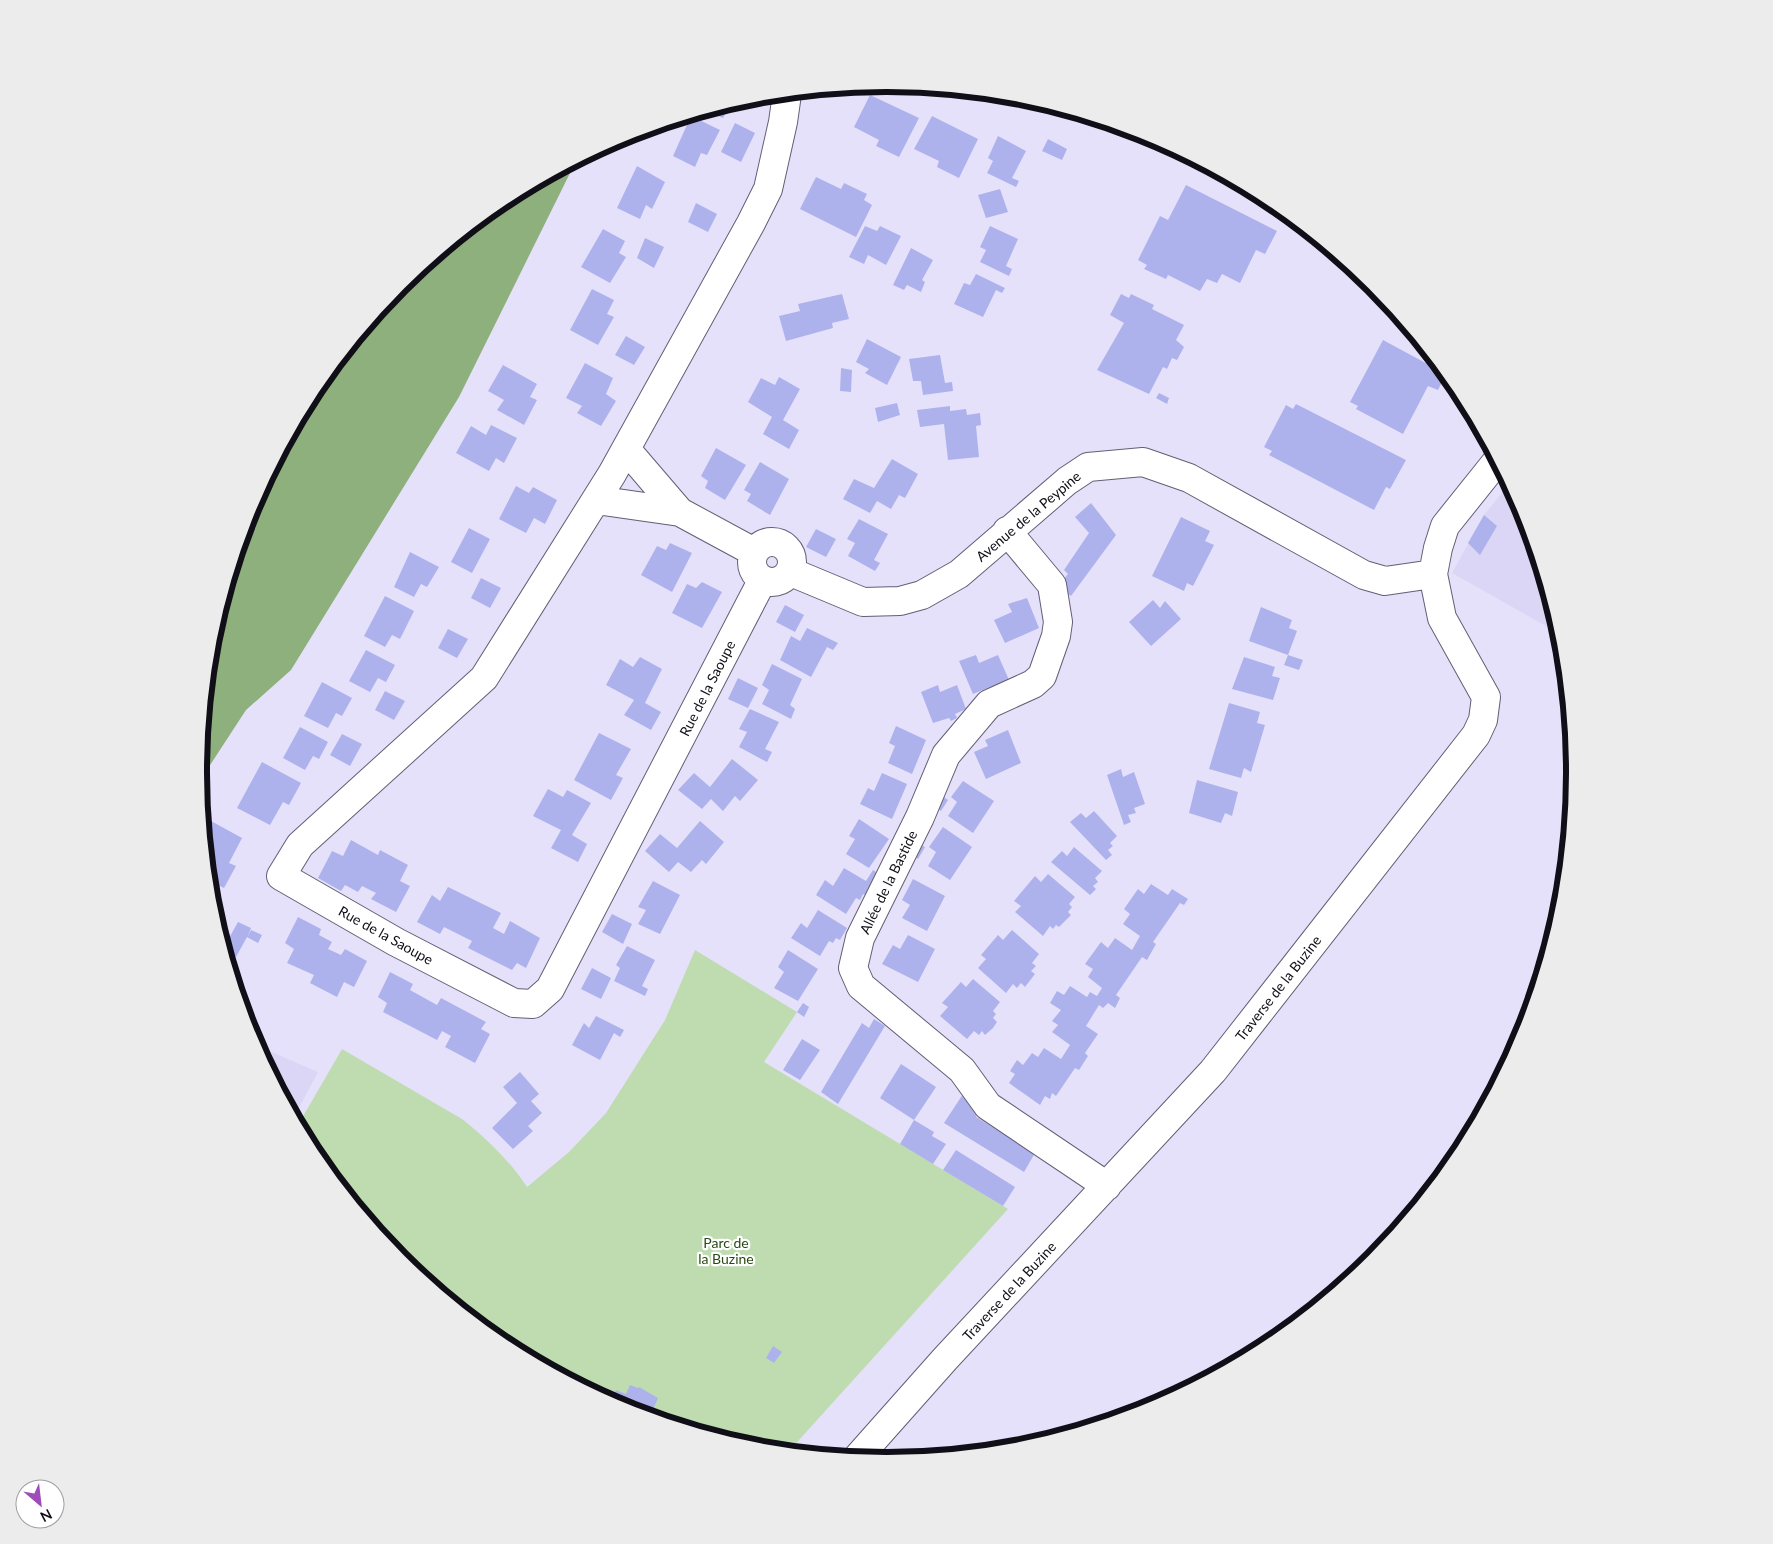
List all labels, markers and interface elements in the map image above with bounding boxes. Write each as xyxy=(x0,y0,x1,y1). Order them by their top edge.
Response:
street label: Avenue de la Peypine xyxy=(972,467,1084,565)
street label: Rue de la Saoupe xyxy=(676,637,738,739)
street label: Allée de la Bastide xyxy=(856,828,920,936)
street label: Rue de la Saoupe xyxy=(336,902,436,968)
street label: Traverse de la Buzine xyxy=(1232,932,1324,1044)
park label: Parc de la Buzine xyxy=(698,1234,754,1267)
street label: Traverse de la Buzine xyxy=(959,1238,1059,1344)
north arrow xyxy=(15,1479,65,1529)
text: N xyxy=(38,1506,55,1526)

